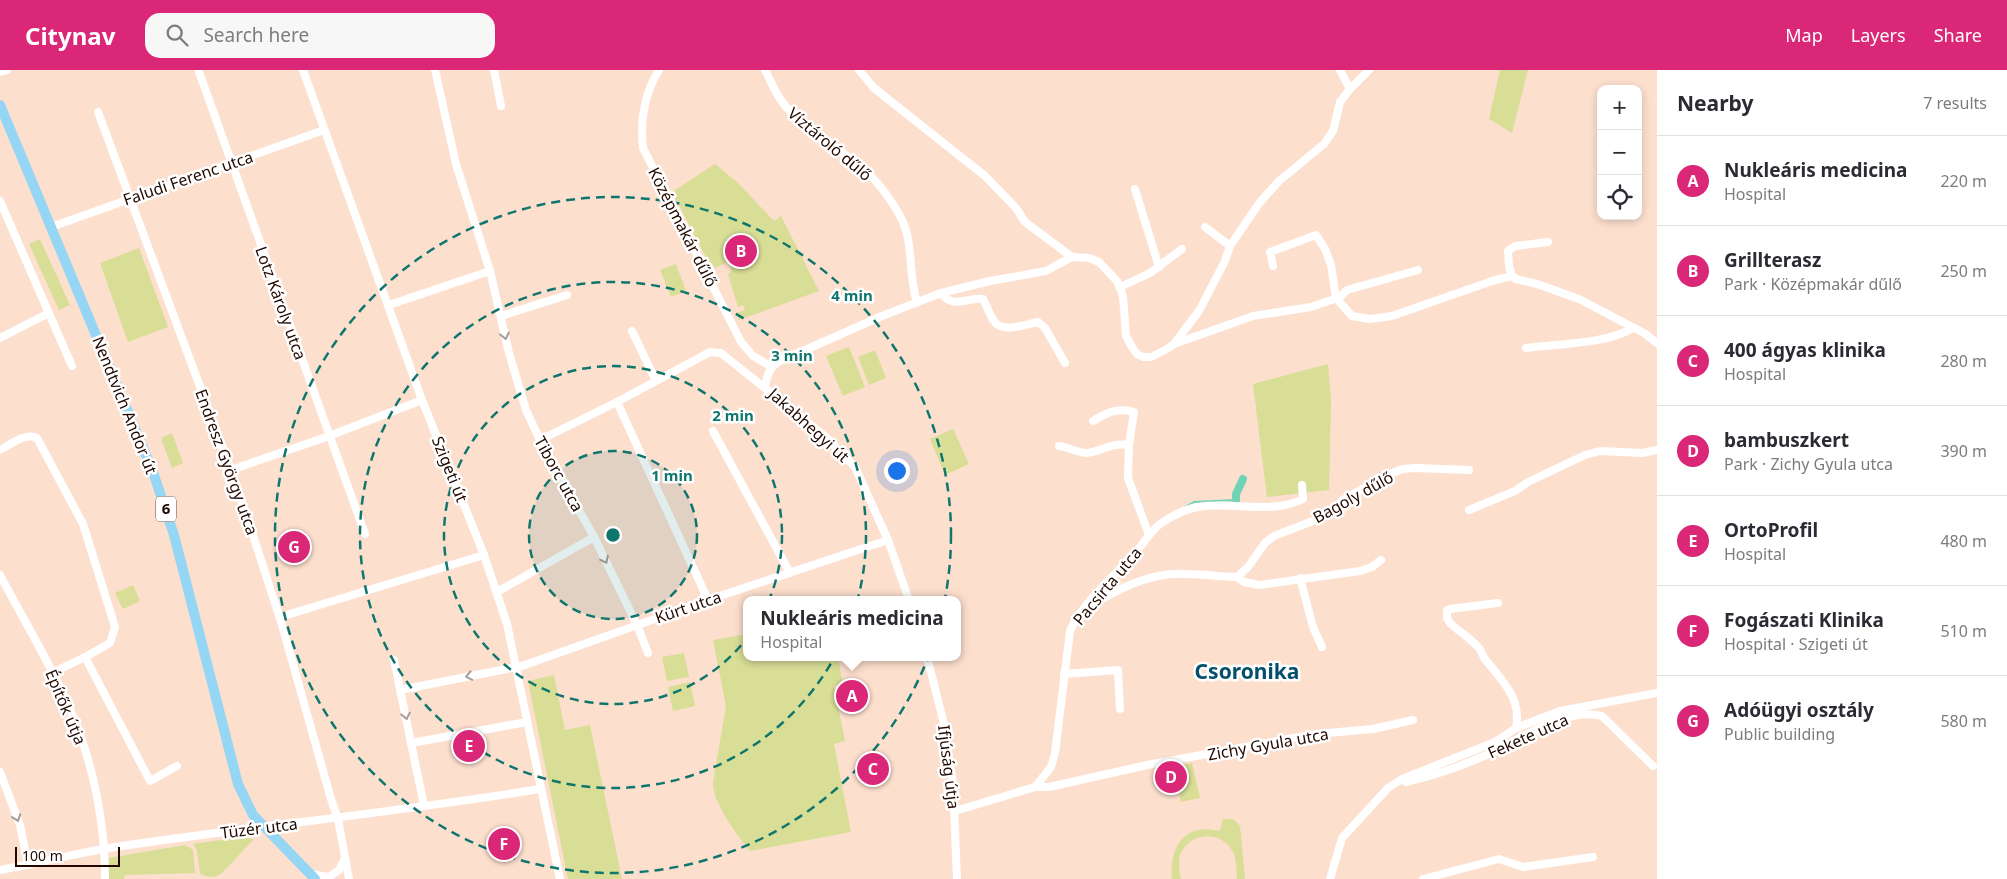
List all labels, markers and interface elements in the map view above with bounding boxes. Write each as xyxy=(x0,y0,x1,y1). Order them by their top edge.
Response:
search box xyxy=(145,13,495,58)
text: Citynav xyxy=(25,19,115,52)
icon: search xyxy=(163,21,191,49)
text: Search here xyxy=(203,22,309,48)
text: Map xyxy=(1785,23,1823,47)
text: Layers xyxy=(1851,23,1906,47)
text: Share xyxy=(1934,23,1982,47)
map controls xyxy=(1597,85,1642,220)
button: + xyxy=(1597,85,1642,130)
text: Nearby xyxy=(1677,89,1753,117)
text: 7 results xyxy=(1923,92,1987,114)
street label: Víztároló dűlő xyxy=(783,102,877,186)
button: − xyxy=(1597,130,1642,175)
street label: Faludi Ferenc utca xyxy=(120,145,256,211)
text: Nukleáris medicina xyxy=(1724,157,1907,183)
street label: Középmakár dűlő xyxy=(643,163,723,291)
text: A xyxy=(1687,170,1699,192)
text: 220 m xyxy=(1940,170,1987,192)
button: locate xyxy=(1597,175,1642,220)
text: Hospital xyxy=(1724,183,1786,205)
pin: B xyxy=(725,232,757,270)
street label: Lotz Károly utca xyxy=(250,243,312,363)
text: Grillterasz xyxy=(1724,247,1821,273)
text: B xyxy=(1688,260,1698,282)
text: 250 m xyxy=(1940,260,1987,282)
text: Park · Középmakár dűlő xyxy=(1724,273,1902,295)
text: 4 min xyxy=(831,285,873,305)
one-way arrow xyxy=(499,331,510,340)
street label: Nendtvich Andor út xyxy=(87,333,163,477)
text: 400 ágyas klinika xyxy=(1724,337,1886,363)
text: 3 min xyxy=(771,345,813,365)
text: C xyxy=(1688,350,1698,372)
text: 280 m xyxy=(1940,350,1987,372)
text: Hospital xyxy=(1724,363,1786,385)
street label: Jakabhegyi út xyxy=(762,382,854,467)
street label: Endresz György utca xyxy=(190,386,264,538)
text: 2 min xyxy=(712,405,754,425)
text: bambuszkert xyxy=(1724,427,1849,453)
street label: Tiborc utca xyxy=(529,432,589,516)
street label: Szigeti út xyxy=(427,433,473,505)
text: D xyxy=(1687,440,1699,462)
text: 390 m xyxy=(1940,440,1987,462)
text: Park · Zichy Gyula utca xyxy=(1724,453,1893,475)
your location xyxy=(884,458,910,484)
text: 1 min xyxy=(651,465,693,485)
street label: Bagoly dűlő xyxy=(1309,466,1397,528)
road number: 6 xyxy=(156,496,176,522)
text: OrtoProfil xyxy=(1724,517,1818,543)
centre of rings xyxy=(604,526,622,544)
pin: G xyxy=(278,528,310,566)
text: E xyxy=(1689,530,1697,552)
text: 480 m xyxy=(1940,530,1987,552)
street label: Pacsirta utca xyxy=(1068,542,1146,630)
text: Hospital xyxy=(1724,543,1786,565)
one-way arrow xyxy=(599,554,609,563)
street label: Kürt utca xyxy=(652,585,724,629)
popup xyxy=(743,596,961,661)
text: Nukleáris medicina xyxy=(760,605,944,631)
text: Fogászati Klinika xyxy=(1724,607,1884,633)
text: F xyxy=(1689,620,1697,642)
text: 510 m xyxy=(1940,620,1987,642)
text: Hospital xyxy=(760,631,822,653)
text: Hospital · Szigeti út xyxy=(1724,633,1868,655)
district label: Csoronika xyxy=(1195,657,1299,685)
street label: Építők útja xyxy=(40,666,92,748)
one-way arrow xyxy=(465,671,474,681)
pin: A xyxy=(836,677,868,715)
text: Adóügyi osztály xyxy=(1724,697,1874,723)
street label: Fekete utca xyxy=(1484,708,1572,764)
text: G xyxy=(1687,710,1699,732)
text: 580 m xyxy=(1940,710,1987,732)
one-way arrow xyxy=(400,712,411,721)
street label: Zichy Gyula utca xyxy=(1206,723,1330,765)
text: Public building xyxy=(1724,723,1835,745)
street label: Ifjúság útja xyxy=(933,724,965,810)
pin: E xyxy=(453,727,485,765)
pin: C xyxy=(857,750,889,788)
pin: D xyxy=(1155,758,1187,796)
street label: Tüzér utca xyxy=(219,812,299,844)
one-way arrow xyxy=(11,813,21,822)
pin: F xyxy=(488,825,520,863)
scale bar xyxy=(15,844,120,867)
text: 100 m xyxy=(22,846,63,865)

